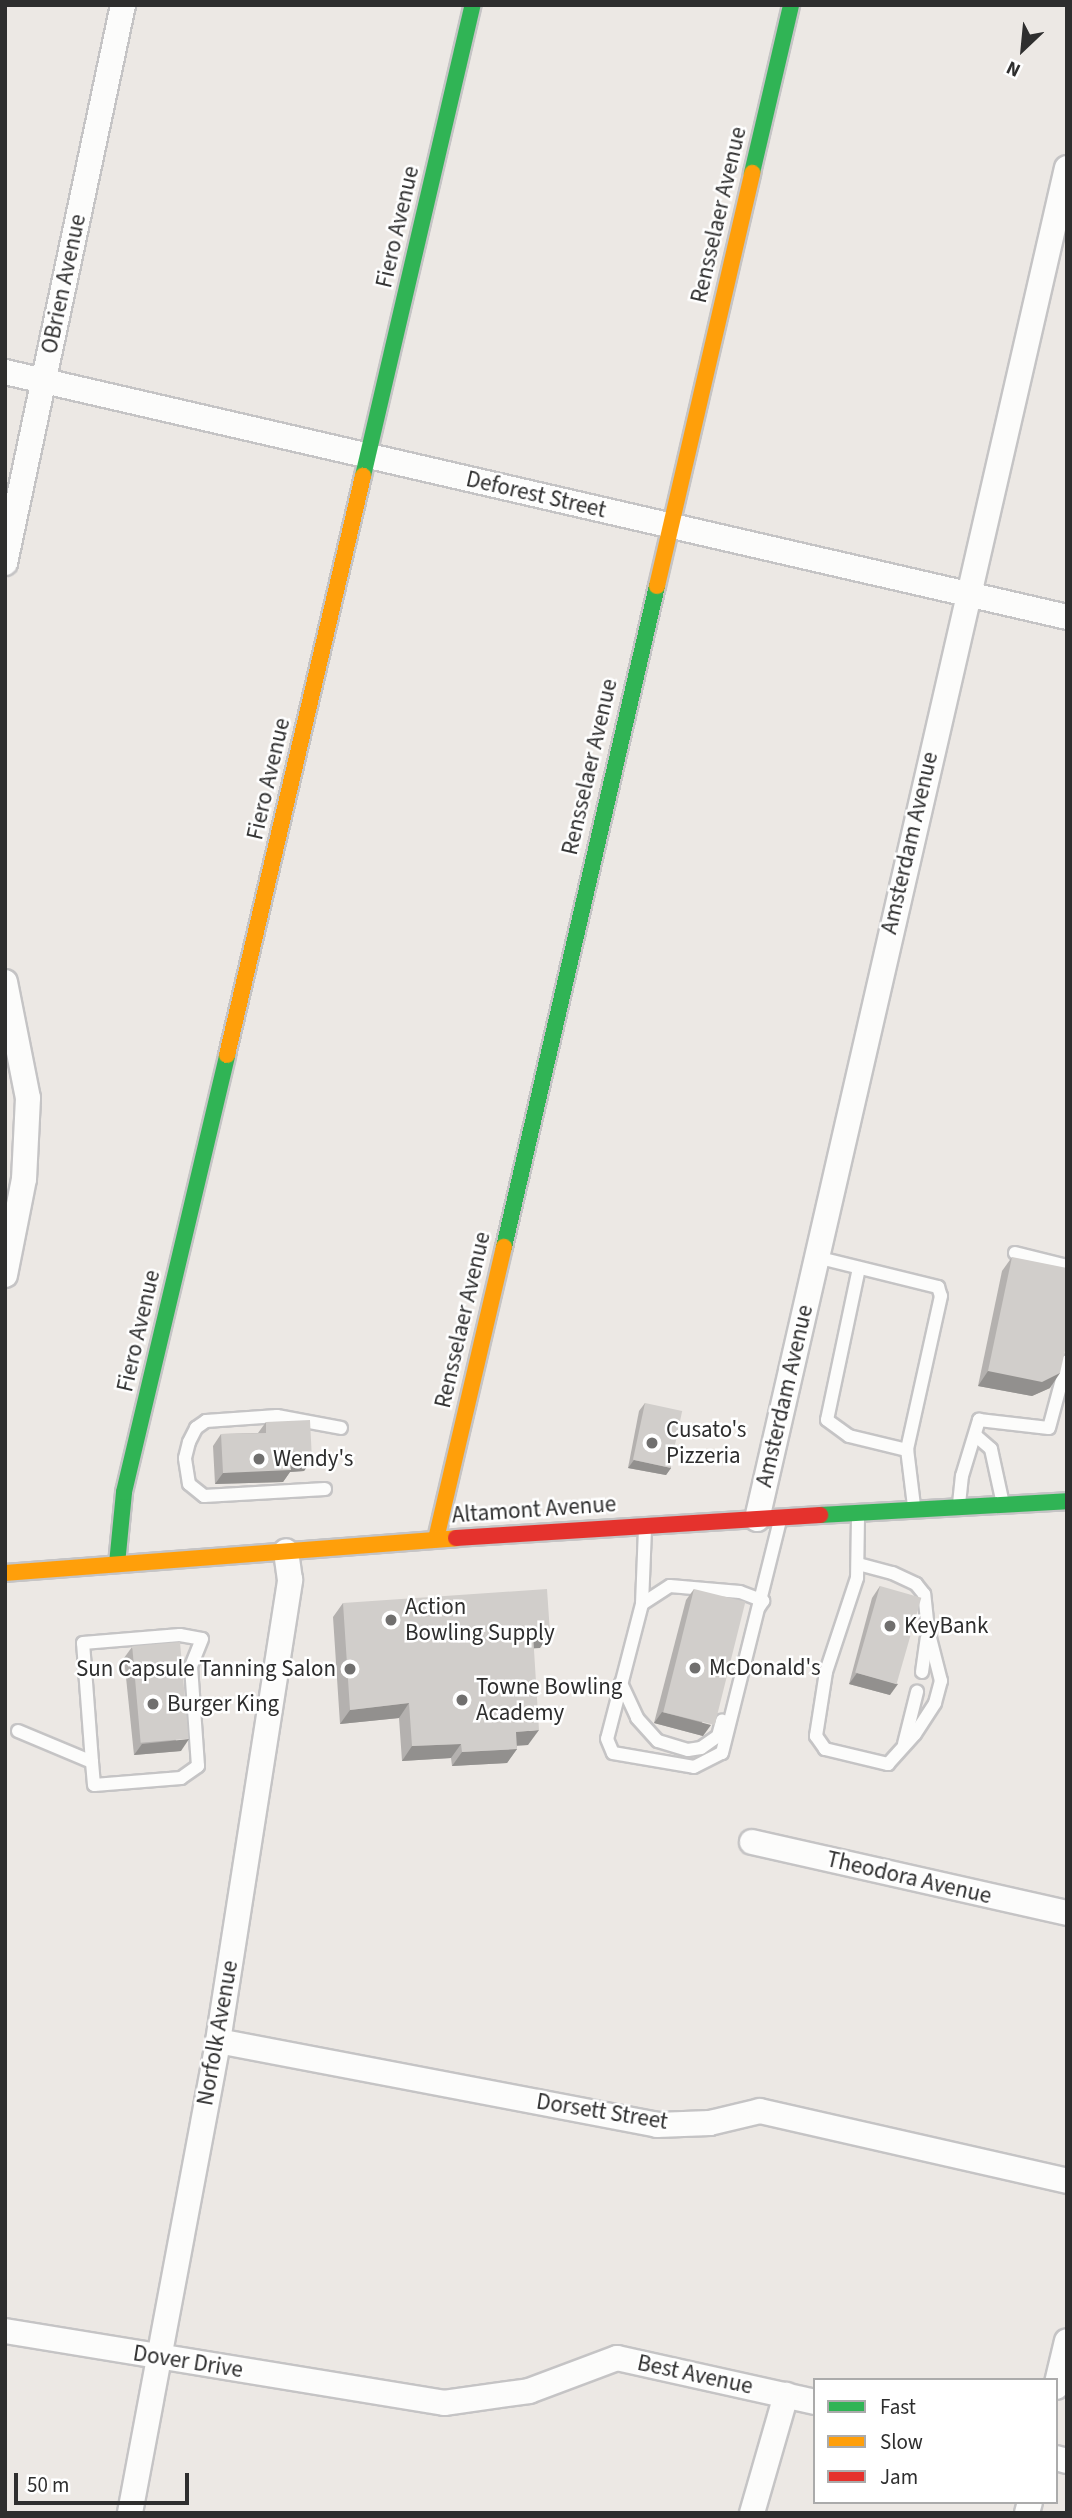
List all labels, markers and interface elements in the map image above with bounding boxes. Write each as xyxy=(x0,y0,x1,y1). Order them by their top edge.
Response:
north arrow xyxy=(988,14,1058,84)
text: N xyxy=(1002,53,1025,83)
street label: Rensselaer Avenue xyxy=(685,124,753,306)
street label: Fiero Avenue xyxy=(371,163,425,291)
street label: OBrien Avenue xyxy=(36,212,92,356)
street label: Deforest Street xyxy=(463,465,609,525)
street label: Rensselaer Avenue xyxy=(556,676,624,858)
street label: Fiero Avenue xyxy=(242,715,296,843)
street label: Amsterdam Avenue xyxy=(876,749,944,937)
street label: Rensselaer Avenue xyxy=(429,1229,497,1411)
street label: Fiero Avenue xyxy=(112,1267,166,1395)
street label: Amsterdam Avenue xyxy=(751,1302,819,1490)
place label: Cusato's Pizzeria xyxy=(666,1416,746,1470)
marker: Cusato's Pizzeria xyxy=(644,1435,660,1451)
place label: Wendy's xyxy=(273,1445,353,1473)
marker: Wendy's xyxy=(251,1451,267,1467)
street label: Altamont Avenue xyxy=(451,1490,617,1530)
place label: Action Bowling Supply xyxy=(405,1593,555,1647)
marker: Action Bowling Supply xyxy=(383,1612,399,1628)
place label: KeyBank xyxy=(904,1612,988,1640)
marker: KeyBank xyxy=(882,1618,898,1634)
place label: McDonald's xyxy=(709,1654,821,1682)
place label: Sun Capsule Tanning Salon xyxy=(76,1655,336,1683)
marker: McDonald's xyxy=(687,1660,703,1676)
marker: Sun Capsule Tanning Salon xyxy=(342,1661,358,1677)
place label: Towne Bowling Academy xyxy=(476,1673,622,1727)
place label: Burger King xyxy=(167,1690,279,1718)
marker: Towne Bowling Academy xyxy=(454,1692,470,1708)
marker: Burger King xyxy=(145,1696,161,1712)
street label: Theodora Avenue xyxy=(824,1846,994,1910)
street label: Norfolk Avenue xyxy=(192,1958,244,2108)
street label: Dorsett Street xyxy=(534,2088,670,2136)
street label: Dover Drive xyxy=(131,2340,245,2384)
street label: Best Avenue xyxy=(635,2349,755,2401)
legend xyxy=(813,2378,1058,2504)
text: Fast xyxy=(880,2392,916,2422)
text: Slow xyxy=(880,2427,923,2457)
scale bar xyxy=(18,2458,192,2502)
text: Jam xyxy=(880,2462,918,2492)
text: 50 m xyxy=(27,2470,69,2500)

